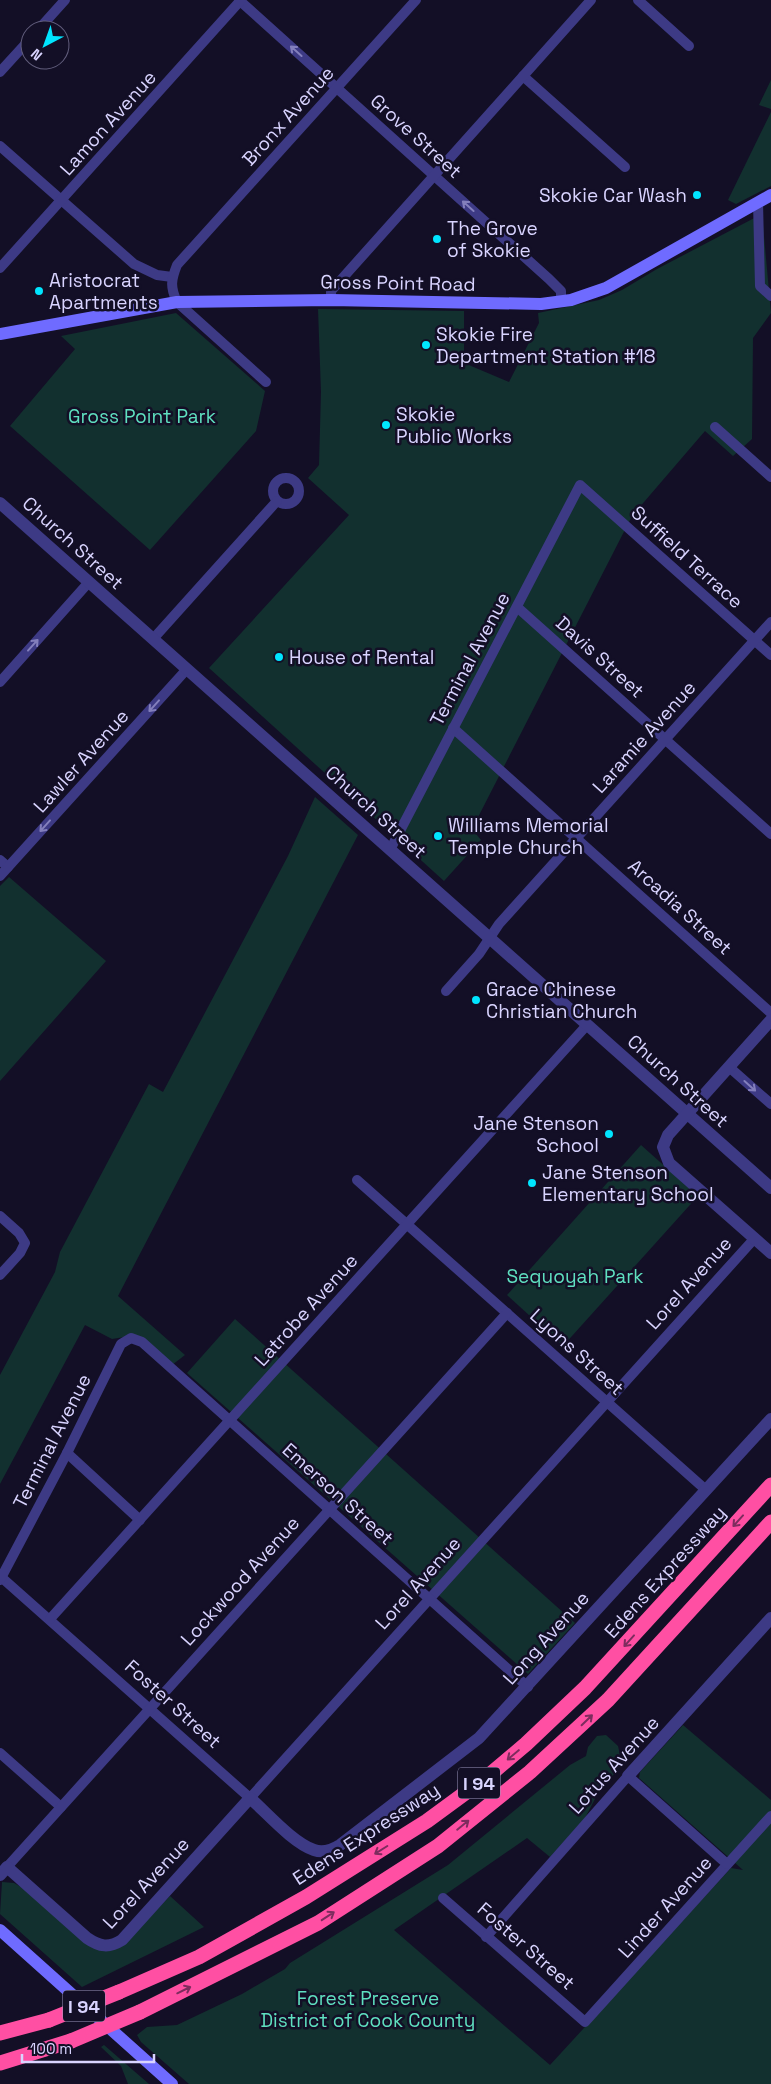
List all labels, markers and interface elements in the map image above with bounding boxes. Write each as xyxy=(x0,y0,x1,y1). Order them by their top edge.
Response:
north arrow xyxy=(20,20,70,70)
text: N xyxy=(27,45,46,65)
one-way arrow xyxy=(289,45,302,57)
street label: Bronx Avenue xyxy=(237,61,339,171)
street label: Lamon Avenue xyxy=(54,65,162,181)
street label: Grove Street xyxy=(365,88,467,184)
place label: Skokie Car Wash xyxy=(539,183,687,208)
marker: Skokie Car Wash xyxy=(691,189,703,201)
one-way arrow xyxy=(462,201,475,212)
place label: The Grove of Skokie xyxy=(447,216,538,263)
marker: The Grove of Skokie xyxy=(431,233,443,245)
place label: Aristocrat Apartments xyxy=(49,268,158,315)
street label: Gross Point Road xyxy=(320,269,476,297)
marker: Aristocrat Apartments xyxy=(33,285,45,297)
place label: Skokie Fire Department Station #18 xyxy=(436,322,656,369)
marker: Skokie Fire Department Station #18 xyxy=(420,339,432,351)
place label: Skokie Public Works xyxy=(396,402,512,449)
park label: Gross Point Park xyxy=(68,404,216,429)
marker: Skokie Public Works xyxy=(380,419,392,431)
street label: Church Street xyxy=(17,491,129,595)
street label: Suffield Terrace xyxy=(626,500,748,614)
street label: Terminal Avenue xyxy=(424,588,516,730)
street label: Davis Street xyxy=(550,611,650,703)
one-way arrow xyxy=(27,639,38,652)
place label: House of Rental xyxy=(289,645,435,670)
marker: House of Rental xyxy=(273,651,285,663)
street label: Laramie Avenue xyxy=(587,675,701,799)
one-way arrow xyxy=(149,699,160,712)
street label: Lawler Avenue xyxy=(28,704,134,818)
street label: Church Street xyxy=(320,760,432,864)
place label: Williams Memorial Temple Church xyxy=(448,813,609,860)
one-way arrow xyxy=(39,819,51,832)
marker: Williams Memorial Temple Church xyxy=(432,830,444,842)
street label: Arcadia Street xyxy=(623,854,737,960)
place label: Grace Chinese Christian Church xyxy=(486,977,637,1024)
marker: Grace Chinese Christian Church xyxy=(470,994,482,1006)
street label: Church Street xyxy=(622,1029,734,1133)
one-way arrow xyxy=(744,1080,757,1091)
place label: Jane Stenson School xyxy=(473,1111,599,1158)
marker: Jane Stenson School xyxy=(603,1128,615,1140)
place label: Jane Stenson Elementary School xyxy=(542,1160,714,1207)
marker: Jane Stenson Elementary School xyxy=(526,1177,538,1189)
street label: Lorel Avenue xyxy=(641,1231,737,1335)
street label: Latrobe Avenue xyxy=(249,1248,363,1372)
park label: Sequoyah Park xyxy=(506,1264,644,1289)
street label: Lyons Street xyxy=(525,1303,629,1401)
street label: Terminal Avenue xyxy=(7,1370,97,1512)
street label: Emerson Street xyxy=(277,1437,399,1551)
street label: Edens Expressway xyxy=(599,1500,731,1644)
street label: Lockwood Avenue xyxy=(175,1511,305,1651)
one-way arrow xyxy=(733,1514,745,1527)
street label: Lorel Avenue xyxy=(370,1531,466,1635)
street label: Long Avenue xyxy=(497,1586,595,1690)
one-way arrow xyxy=(623,1635,635,1648)
street label: Foster Street xyxy=(120,1654,226,1754)
street label: Lotus Avenue xyxy=(563,1711,665,1819)
one-way arrow xyxy=(581,1714,593,1726)
one-way arrow xyxy=(507,1749,520,1760)
road number: I 94 xyxy=(458,1768,500,1799)
street label: Edens Expressway xyxy=(288,1777,444,1891)
one-way arrow xyxy=(456,1820,469,1831)
street label: Lorel Avenue xyxy=(97,1832,195,1934)
one-way arrow xyxy=(375,1845,389,1855)
street label: Linder Avenue xyxy=(613,1851,717,1963)
street label: Foster Street xyxy=(472,1897,580,1995)
one-way arrow xyxy=(321,1911,335,1921)
one-way arrow xyxy=(176,1985,191,1994)
park label: Forest Preserve District of Cook County xyxy=(261,1986,475,2033)
road number: I 94 xyxy=(63,1990,105,2022)
scale bar xyxy=(22,2032,155,2064)
text: 100 m xyxy=(30,2039,72,2058)

